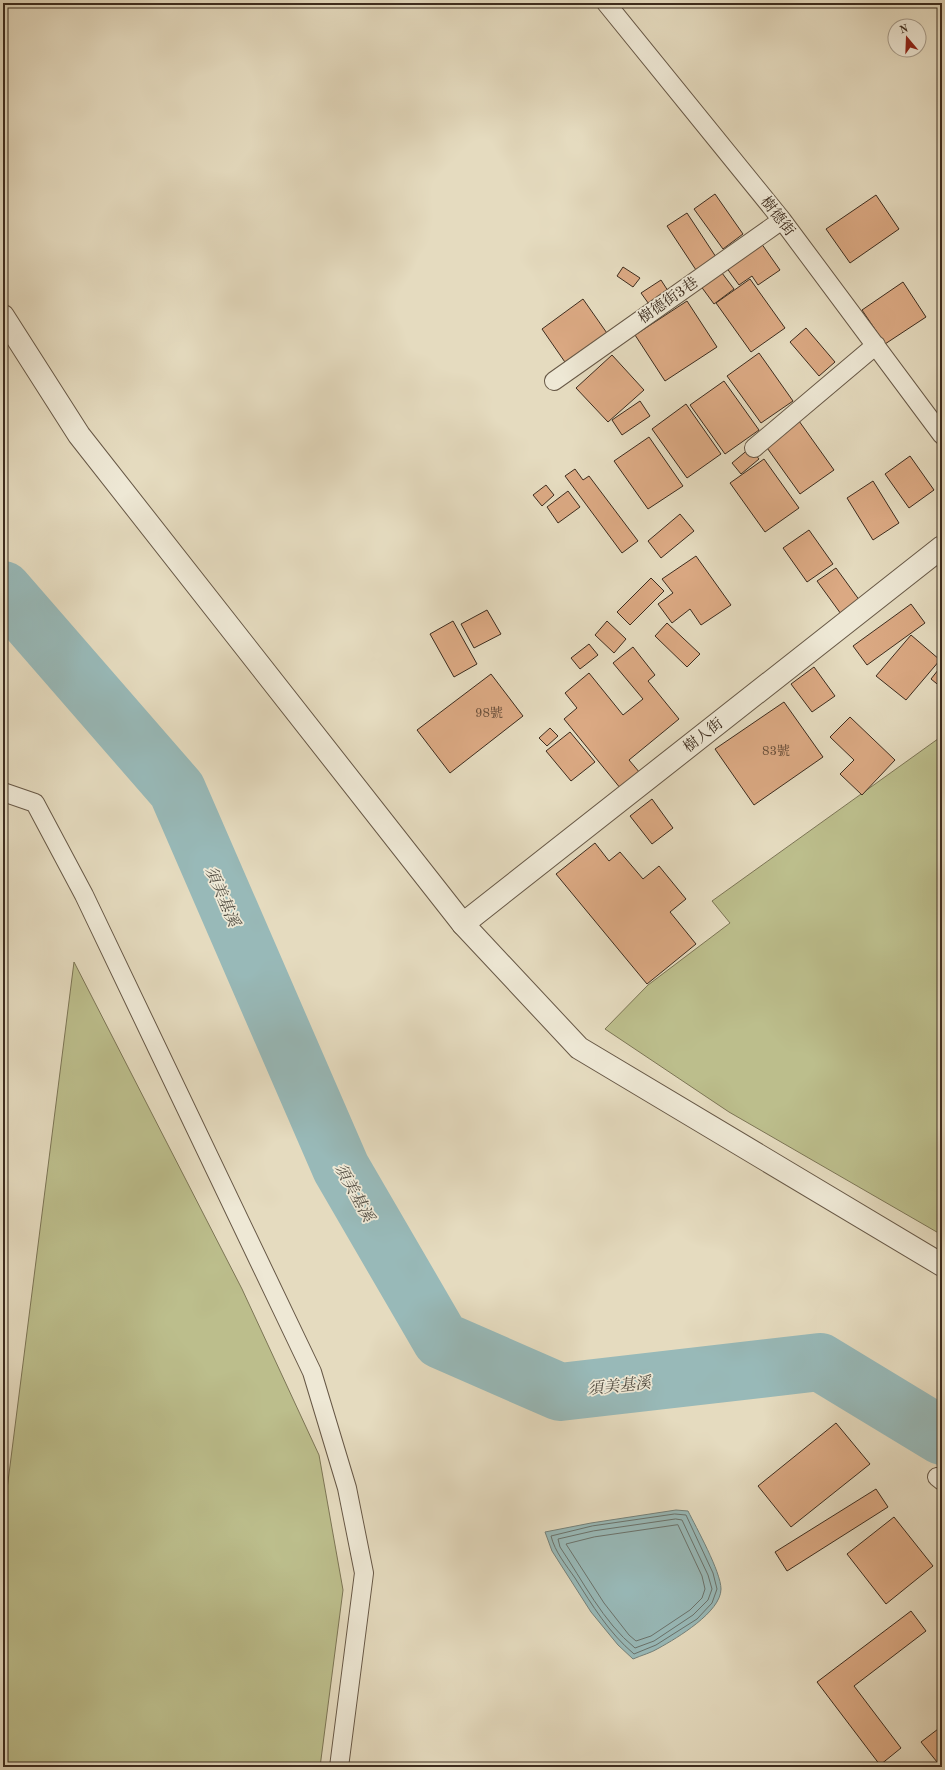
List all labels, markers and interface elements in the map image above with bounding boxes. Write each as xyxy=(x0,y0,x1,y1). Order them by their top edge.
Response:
north arrow xyxy=(887,18,927,58)
text: N xyxy=(898,23,911,37)
street label: 樹德街 xyxy=(757,193,798,239)
street label: 樹德街3巷 xyxy=(635,274,701,327)
house number: 98號 xyxy=(475,706,503,720)
street label: 樹人街 xyxy=(680,715,726,756)
house number: 83號 xyxy=(762,744,790,758)
water label: 須美基溪 xyxy=(201,863,244,931)
water label: 須美基溪 xyxy=(331,1160,378,1227)
water label: 須美基溪 xyxy=(586,1373,654,1398)

